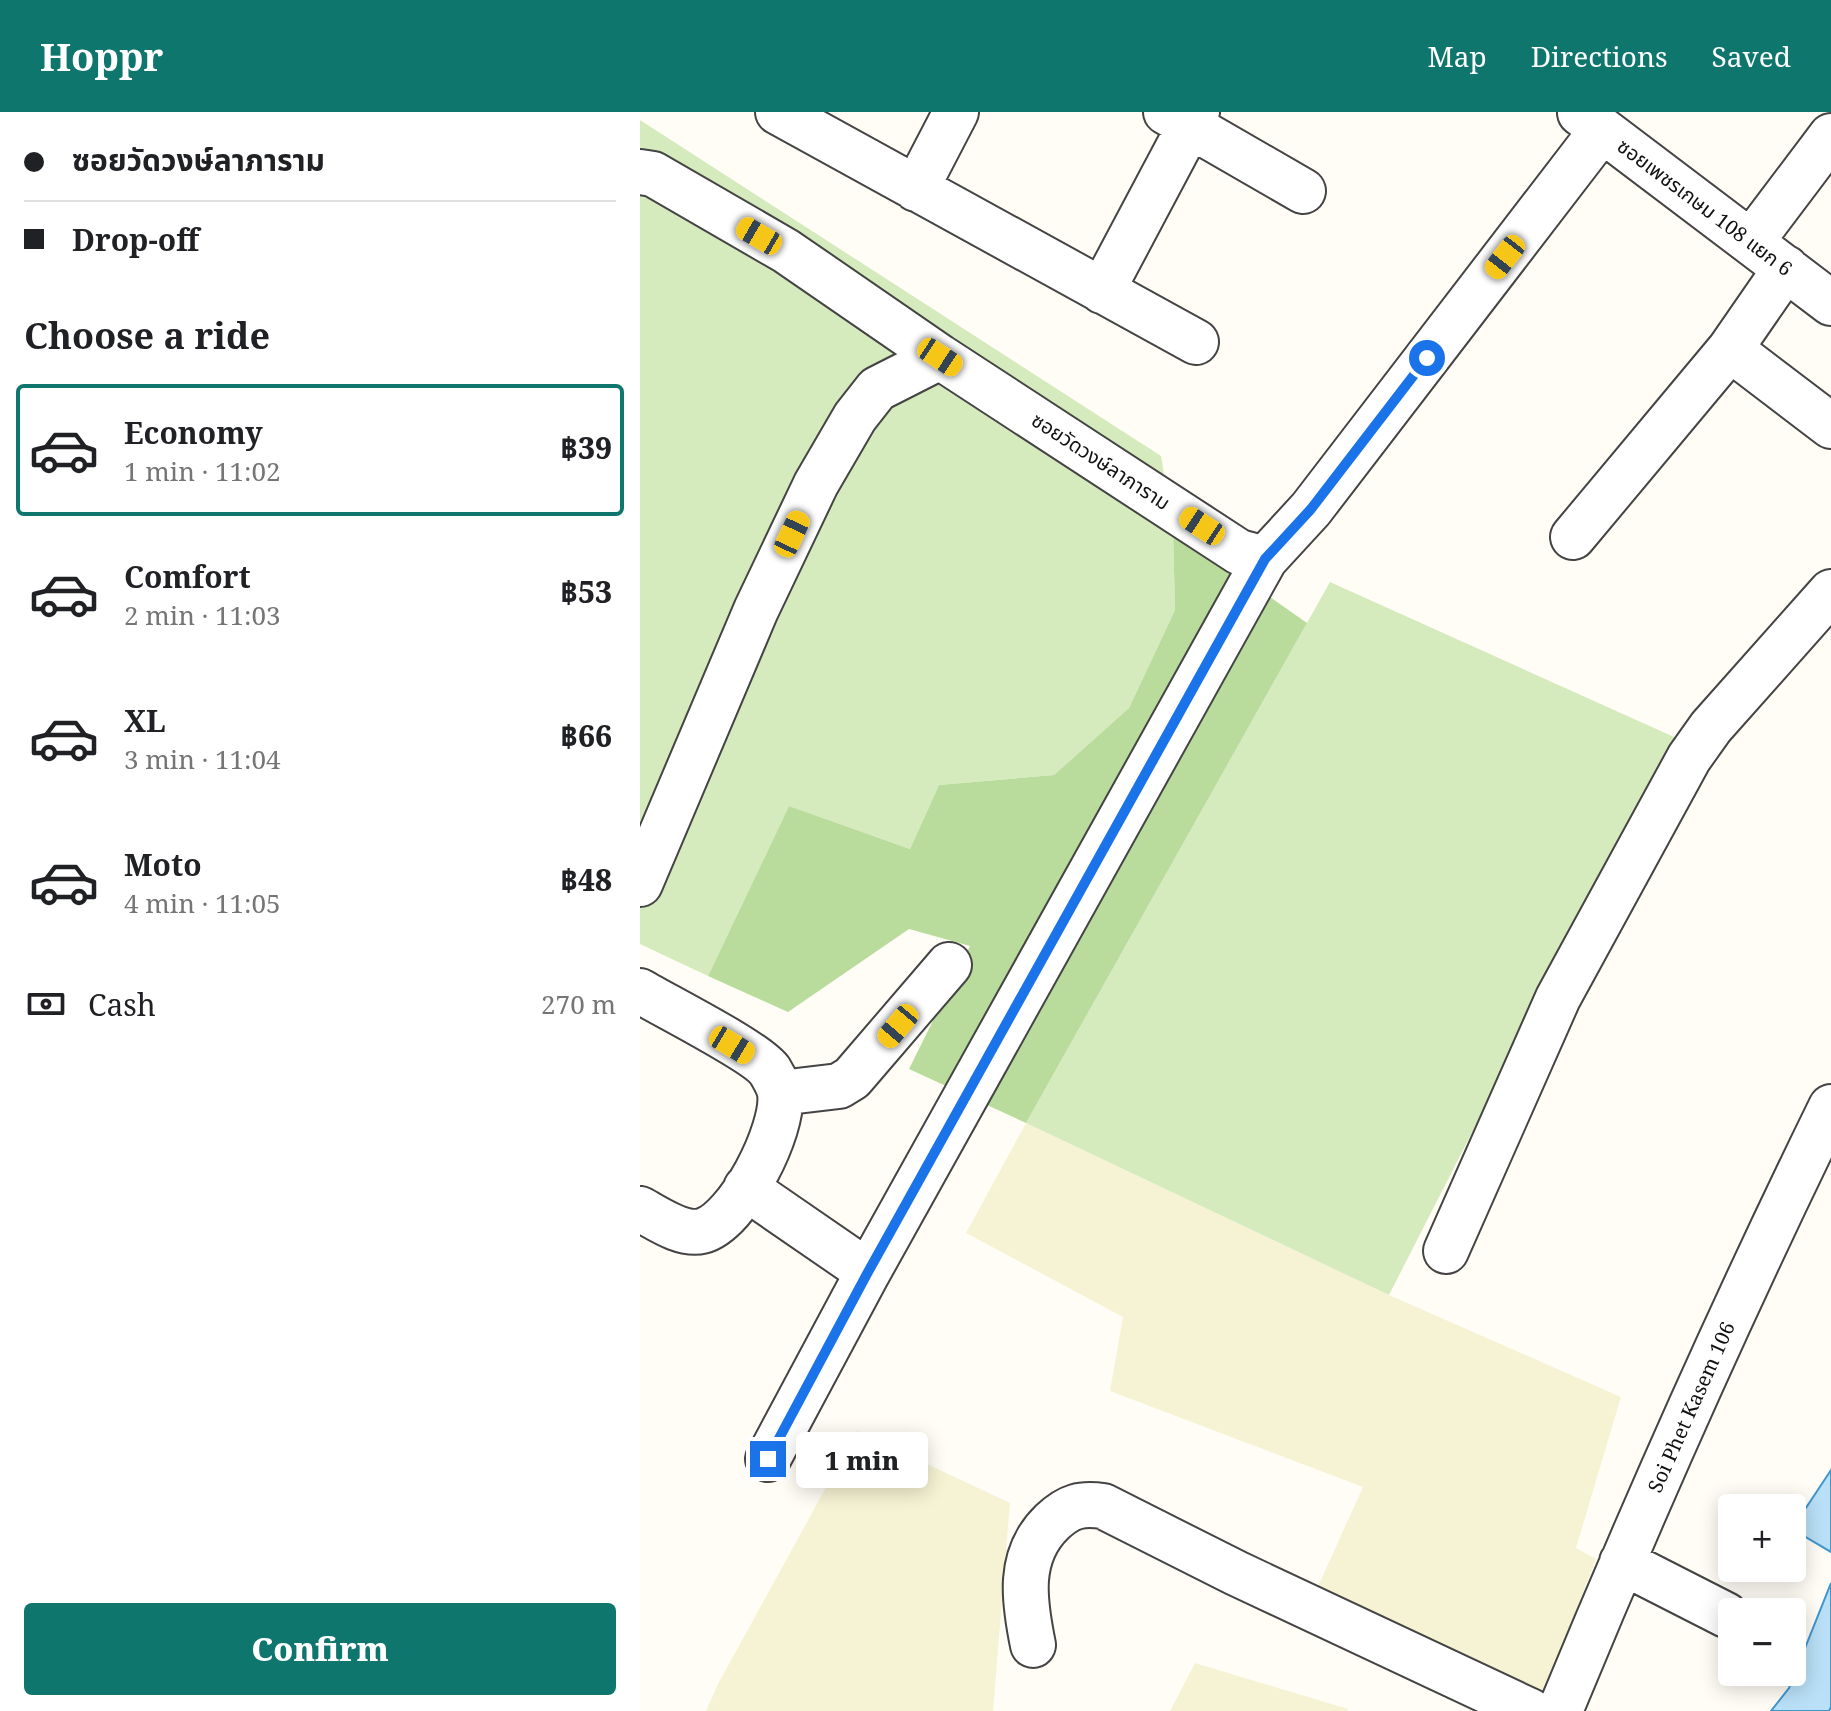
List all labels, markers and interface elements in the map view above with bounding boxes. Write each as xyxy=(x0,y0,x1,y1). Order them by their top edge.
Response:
text: Hoppr xyxy=(40,30,163,82)
text: Map xyxy=(1427,37,1487,75)
text: Directions xyxy=(1531,37,1668,75)
text: Saved xyxy=(1712,37,1791,75)
street label: ซอยเพชรเกษม 108 แยก 6 xyxy=(1612,132,1798,282)
text: ซอยวัดวงษ์ลาภาราม xyxy=(72,139,325,180)
car xyxy=(732,214,786,258)
text: Drop-off xyxy=(72,219,199,260)
car xyxy=(1481,231,1529,283)
text: Choose a ride xyxy=(24,311,270,360)
car xyxy=(913,334,967,380)
route start xyxy=(1409,340,1445,376)
street label: ซอยวัดวงษ์ลาภาราม xyxy=(1027,406,1175,516)
text: Economy xyxy=(124,412,263,453)
icon: car xyxy=(28,414,100,486)
text: ฿39 xyxy=(560,427,612,468)
text: 1 min · 11:02 xyxy=(124,453,281,489)
car xyxy=(1175,503,1229,549)
car xyxy=(771,507,813,561)
text: Comfort xyxy=(124,556,251,597)
icon: car xyxy=(28,558,100,630)
text: ฿53 xyxy=(560,571,612,612)
text: 2 min · 11:03 xyxy=(124,597,281,633)
text: XL xyxy=(124,700,166,741)
icon: car xyxy=(28,702,100,774)
text: ฿66 xyxy=(560,715,612,756)
text: 3 min · 11:04 xyxy=(124,741,281,777)
text: Moto xyxy=(124,844,202,885)
icon: car xyxy=(28,846,100,918)
text: ฿48 xyxy=(560,859,612,900)
text: 4 min · 11:05 xyxy=(124,885,281,921)
icon: cash xyxy=(24,982,68,1026)
text: Cash xyxy=(88,984,156,1025)
text: 270 m xyxy=(541,986,616,1022)
car xyxy=(873,1000,923,1052)
car xyxy=(705,1022,759,1068)
street label: Soi Phet Kasem 106 xyxy=(1641,1317,1741,1497)
callout: 1 min xyxy=(796,1431,928,1487)
route end xyxy=(750,1441,786,1477)
text: 1 min xyxy=(825,1442,899,1478)
map controls xyxy=(1718,1494,1806,1686)
button: + xyxy=(1718,1494,1806,1582)
button: − xyxy=(1718,1598,1806,1686)
button: Confirm xyxy=(24,1603,616,1695)

